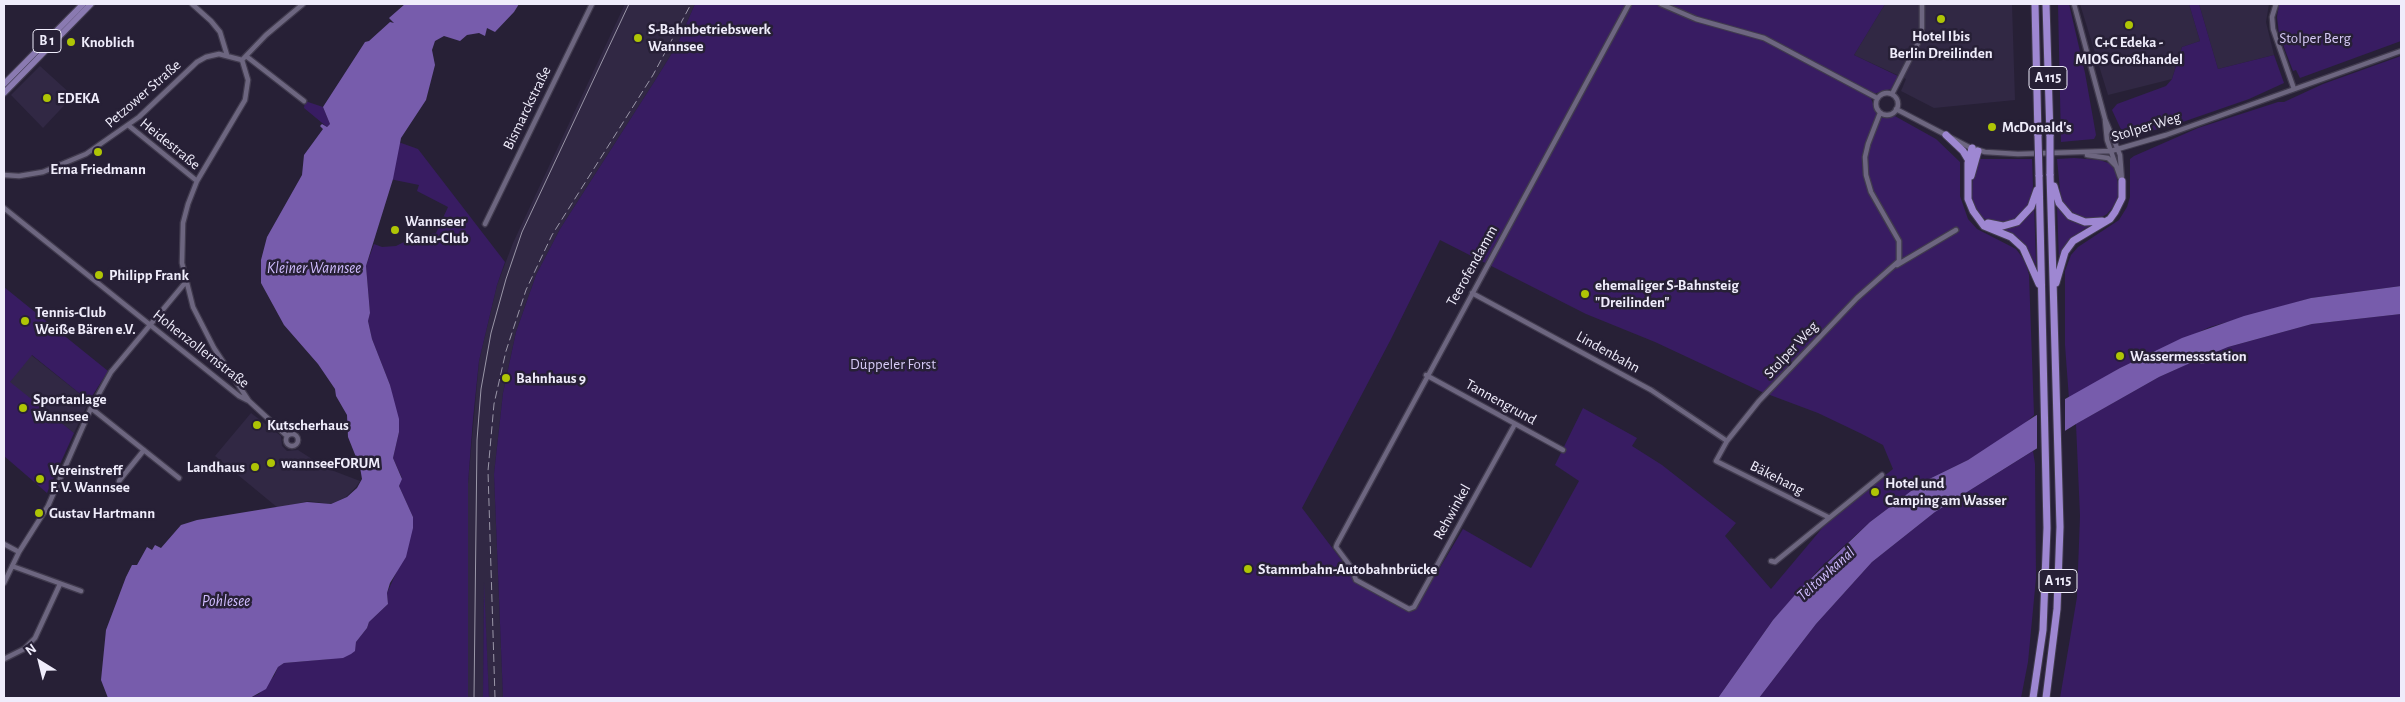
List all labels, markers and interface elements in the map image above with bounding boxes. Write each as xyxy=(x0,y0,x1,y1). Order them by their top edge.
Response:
marker: Hotel Ibis Berlin Dreilinden xyxy=(1935,13,1947,25)
marker: C+C Edeka - MIOS Großhandel xyxy=(2123,19,2135,31)
place label: S-Bahnbetriebswerk Wannsee xyxy=(648,20,771,55)
place label: Hotel Ibis Berlin Dreilinden xyxy=(1889,27,1993,62)
road number: B 1 xyxy=(33,29,61,52)
park label: Stolper Berg xyxy=(2279,29,2351,47)
marker: S-Bahnbetriebswerk Wannsee xyxy=(632,32,644,44)
place label: Knoblich xyxy=(81,33,134,51)
place label: C+C Edeka - MIOS Großhandel xyxy=(2075,33,2183,68)
marker: Knoblich xyxy=(65,36,77,48)
street label: Petzower Straße xyxy=(101,56,185,132)
street label: Bismarckstraße xyxy=(499,63,555,153)
road number: A 115 xyxy=(2029,66,2067,90)
place label: EDEKA xyxy=(57,89,100,107)
marker: EDEKA xyxy=(41,92,53,104)
street label: Stolper Weg xyxy=(2109,108,2183,146)
street label: Heidestraße xyxy=(136,114,204,174)
place label: McDonald's xyxy=(2002,118,2072,136)
marker: McDonald's xyxy=(1986,121,1998,133)
marker: Erna Friedmann xyxy=(92,146,104,158)
place label: Erna Friedmann xyxy=(50,160,146,178)
place label: Wannseer Kanu-Club xyxy=(405,212,468,247)
street label: Teerofendamm xyxy=(1442,223,1502,309)
marker: Wannseer Kanu-Club xyxy=(389,224,401,236)
water label: Kleiner Wannsee xyxy=(267,258,361,278)
place label: Philipp Frank xyxy=(109,266,189,284)
marker: Philipp Frank xyxy=(93,269,105,281)
place label: ehemaliger S-Bahnsteig "Dreilinden" xyxy=(1595,276,1739,311)
marker: ehemaliger S-Bahnsteig "Dreilinden" xyxy=(1579,288,1591,300)
place label: Tennis-Club Weiße Bären e.V. xyxy=(35,303,136,338)
street label: Hohenzollernstraße xyxy=(149,306,253,392)
marker: Tennis-Club Weiße Bären e.V. xyxy=(19,315,31,327)
street label: Stolper Weg xyxy=(1760,318,1822,382)
street label: Lindenbahn xyxy=(1573,327,1643,377)
place label: Wassermessstation xyxy=(2130,347,2247,365)
marker: Wassermessstation xyxy=(2114,350,2126,362)
park label: Düppeler Forst xyxy=(850,355,936,373)
place label: Bahnhaus 9 xyxy=(516,369,586,387)
marker: Bahnhaus 9 xyxy=(500,372,512,384)
street label: Tannengrund xyxy=(1462,375,1540,429)
place label: Sportanlage Wannsee xyxy=(33,390,107,425)
marker: Sportanlage Wannsee xyxy=(17,402,29,414)
place label: Kutscherhaus xyxy=(267,416,349,434)
marker: Kutscherhaus xyxy=(251,419,263,431)
place label: wannseeFORUM xyxy=(281,454,380,472)
marker: wannseeFORUM xyxy=(265,457,277,469)
street label: Bäkehang xyxy=(1747,457,1807,499)
place label: Landhaus xyxy=(187,458,245,476)
place label: Vereinstreff F. V. Wannsee xyxy=(50,461,130,496)
marker: Landhaus xyxy=(249,461,261,473)
marker: Vereinstreff F. V. Wannsee xyxy=(34,473,46,485)
place label: Hotel und Camping am Wasser xyxy=(1885,474,2007,509)
street label: Rehwinkel xyxy=(1429,481,1475,543)
marker: Hotel und Camping am Wasser xyxy=(1869,486,1881,498)
place label: Gustav Hartmann xyxy=(49,504,155,522)
marker: Gustav Hartmann xyxy=(33,507,45,519)
water label: Teltowkanal xyxy=(1793,543,1859,605)
place label: Stammbahn-Autobahnbrücke xyxy=(1258,560,1437,578)
marker: Stammbahn-Autobahnbrücke xyxy=(1242,563,1254,575)
road number: A 115 xyxy=(2039,570,2077,592)
water label: Pohlesee xyxy=(202,591,250,611)
north arrow xyxy=(15,637,65,687)
text: N xyxy=(23,641,39,658)

